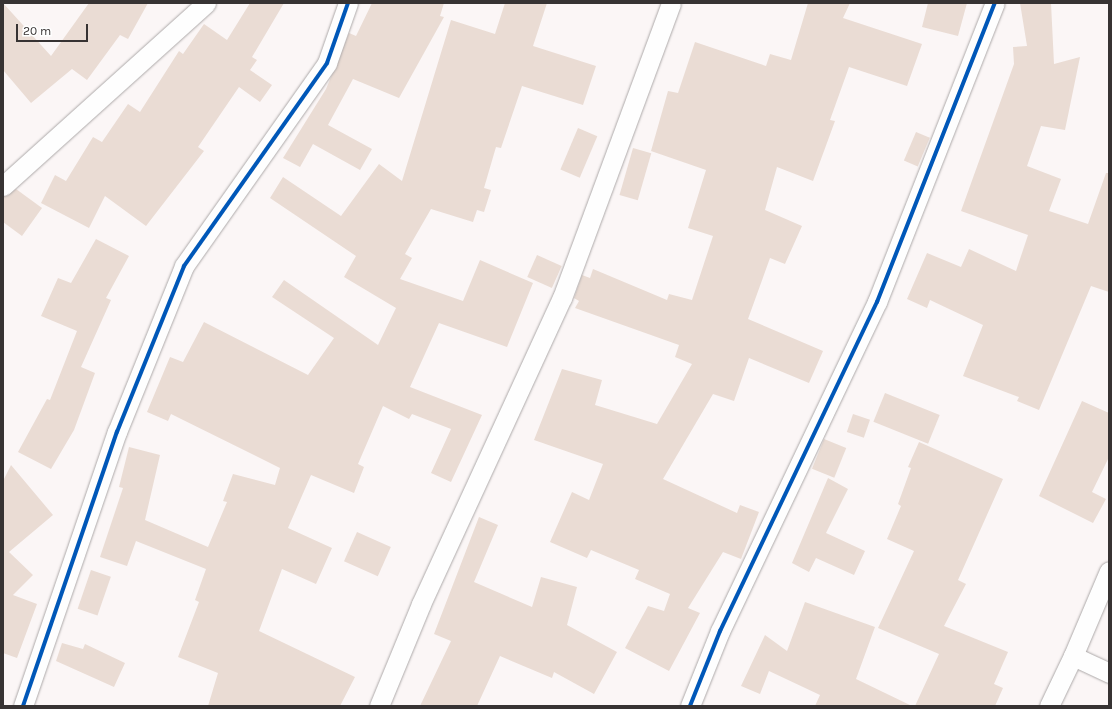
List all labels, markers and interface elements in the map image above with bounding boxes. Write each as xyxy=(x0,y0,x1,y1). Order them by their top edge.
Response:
scale bar xyxy=(18,16,90,42)
text: 20 m xyxy=(23,24,51,38)

